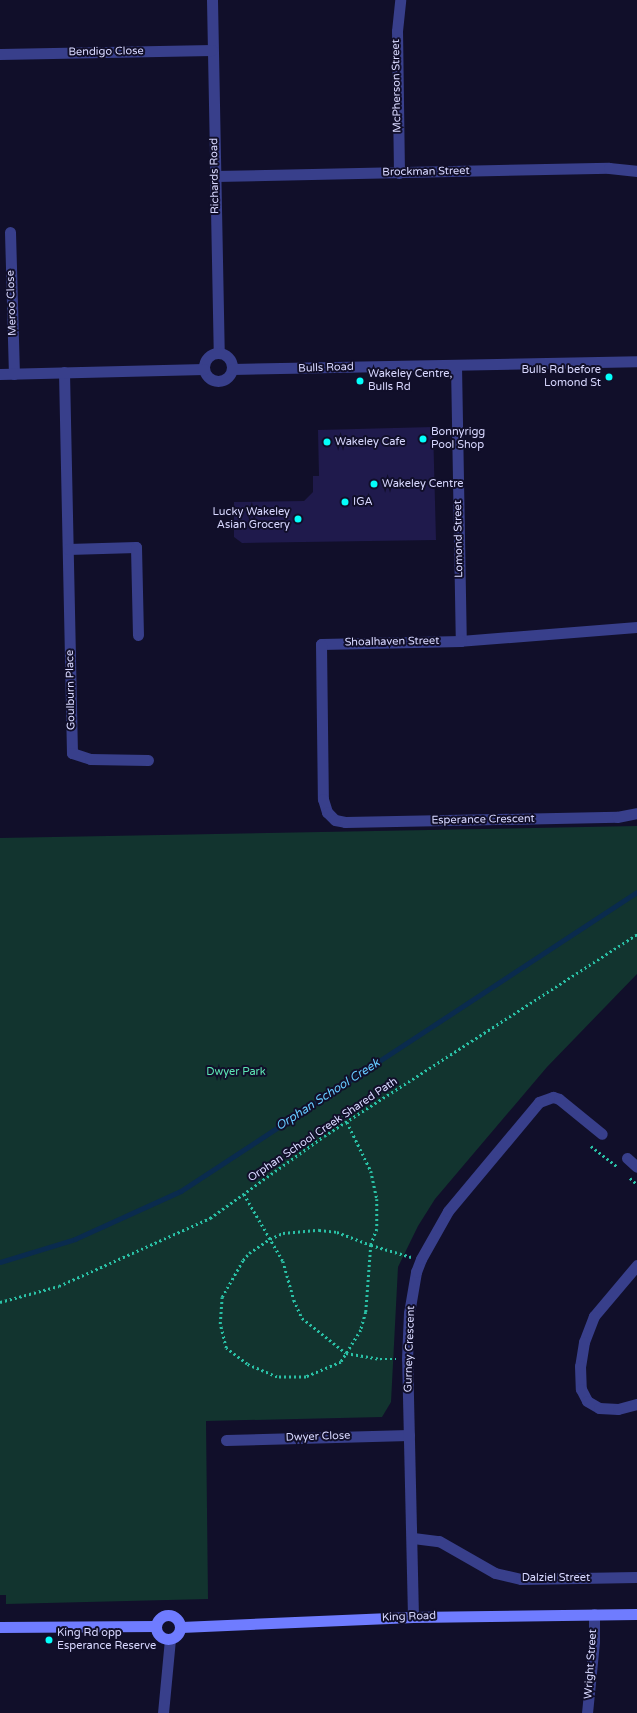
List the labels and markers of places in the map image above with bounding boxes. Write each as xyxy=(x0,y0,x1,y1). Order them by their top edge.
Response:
place label: Bulls Rd before Lomond St xyxy=(521,364,601,390)
place label: Wakeley Centre, Bulls Rd xyxy=(368,368,452,394)
marker: Bulls Rd before Lomond St xyxy=(604,372,614,382)
marker: Wakeley Centre, Bulls Rd xyxy=(355,376,365,386)
place label: Bonnyrigg Pool Shop xyxy=(431,426,485,452)
marker: Bonnyrigg Pool Shop xyxy=(418,434,428,444)
place label: Wakeley Cafe xyxy=(335,435,405,449)
marker: Wakeley Cafe xyxy=(322,437,332,447)
place label: Wakeley Centre xyxy=(382,477,463,491)
marker: Wakeley Centre xyxy=(369,479,379,489)
place label: IGA xyxy=(353,495,373,509)
marker: IGA xyxy=(340,497,350,507)
place label: Lucky Wakeley Asian Grocery xyxy=(213,506,290,532)
marker: Lucky Wakeley Asian Grocery xyxy=(293,514,303,524)
place label: King Rd opp Esperance Reserve xyxy=(57,1627,156,1653)
marker: King Rd opp Esperance Reserve xyxy=(44,1635,54,1645)

